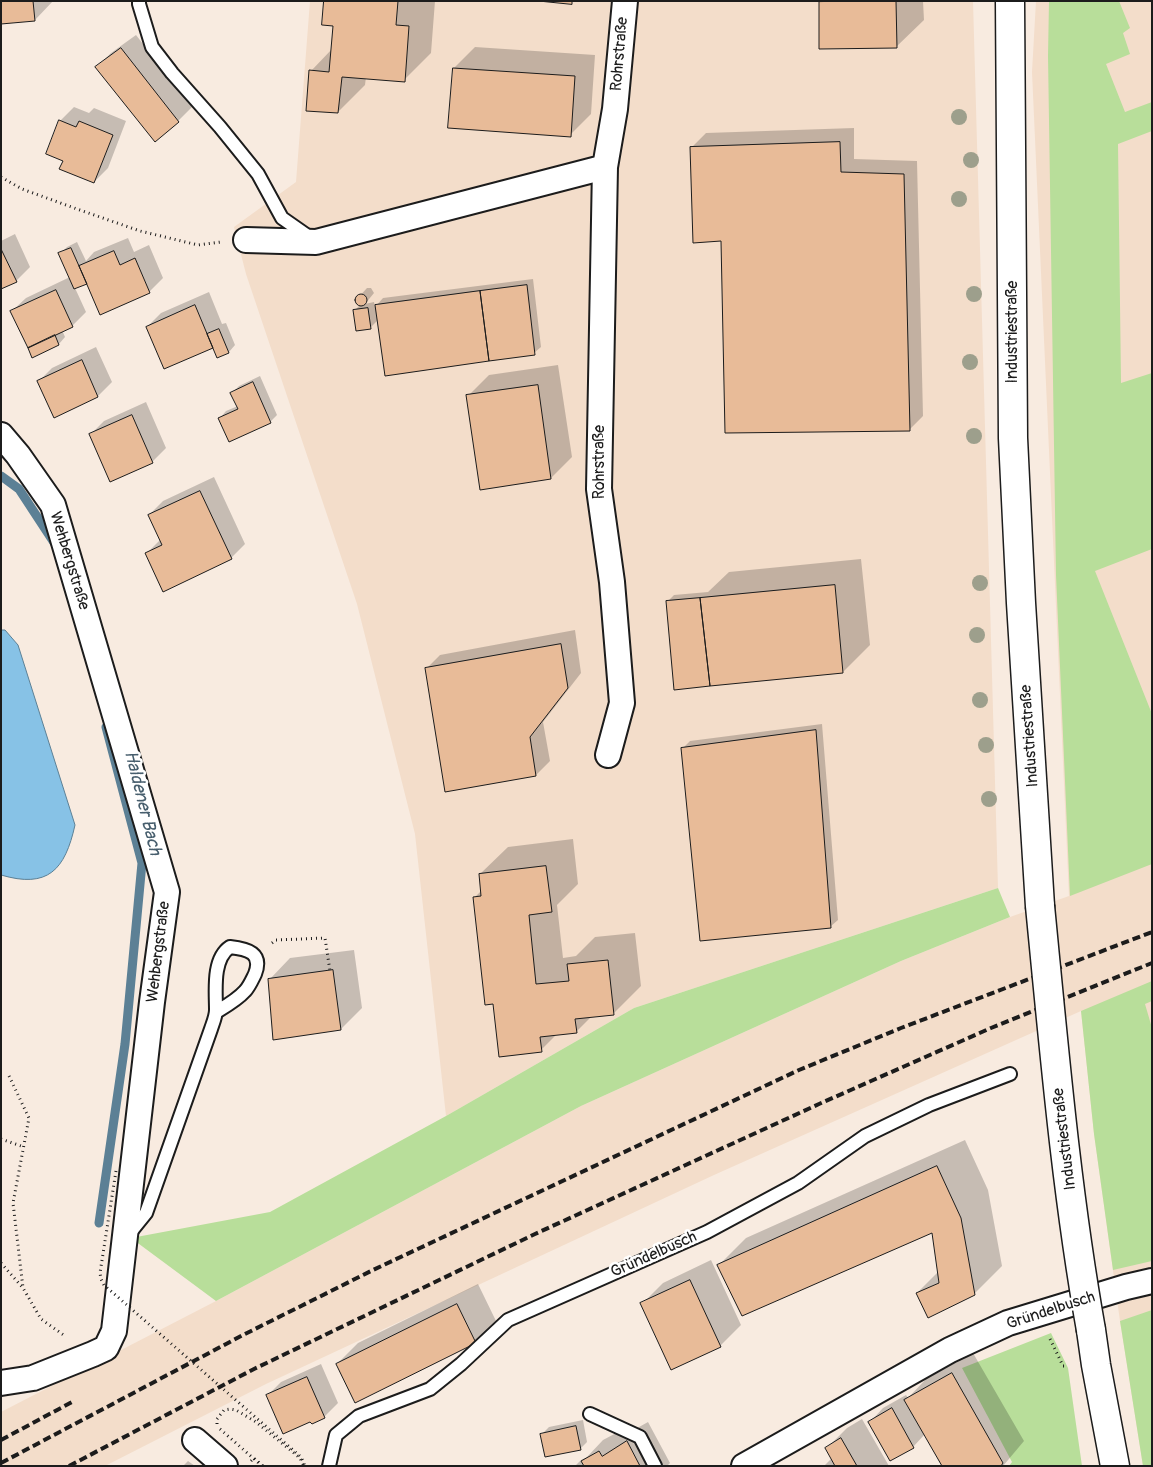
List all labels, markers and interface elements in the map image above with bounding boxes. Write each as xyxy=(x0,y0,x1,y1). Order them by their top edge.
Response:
street label: Rohrstraße xyxy=(607,16,633,92)
street label: Industriestraße xyxy=(1003,281,1023,383)
street label: Rohrstraße xyxy=(590,425,610,499)
street label: Wehbergstraße xyxy=(45,509,93,613)
street label: Industriestraße xyxy=(1017,684,1043,788)
water label: Haldener Bach xyxy=(119,748,165,858)
street label: Wehbergstraße xyxy=(143,900,175,1004)
street label: Industriestraße xyxy=(1049,1087,1081,1191)
street label: Gründelbusch xyxy=(608,1228,700,1282)
street label: Gründelbusch xyxy=(1004,1288,1098,1334)

